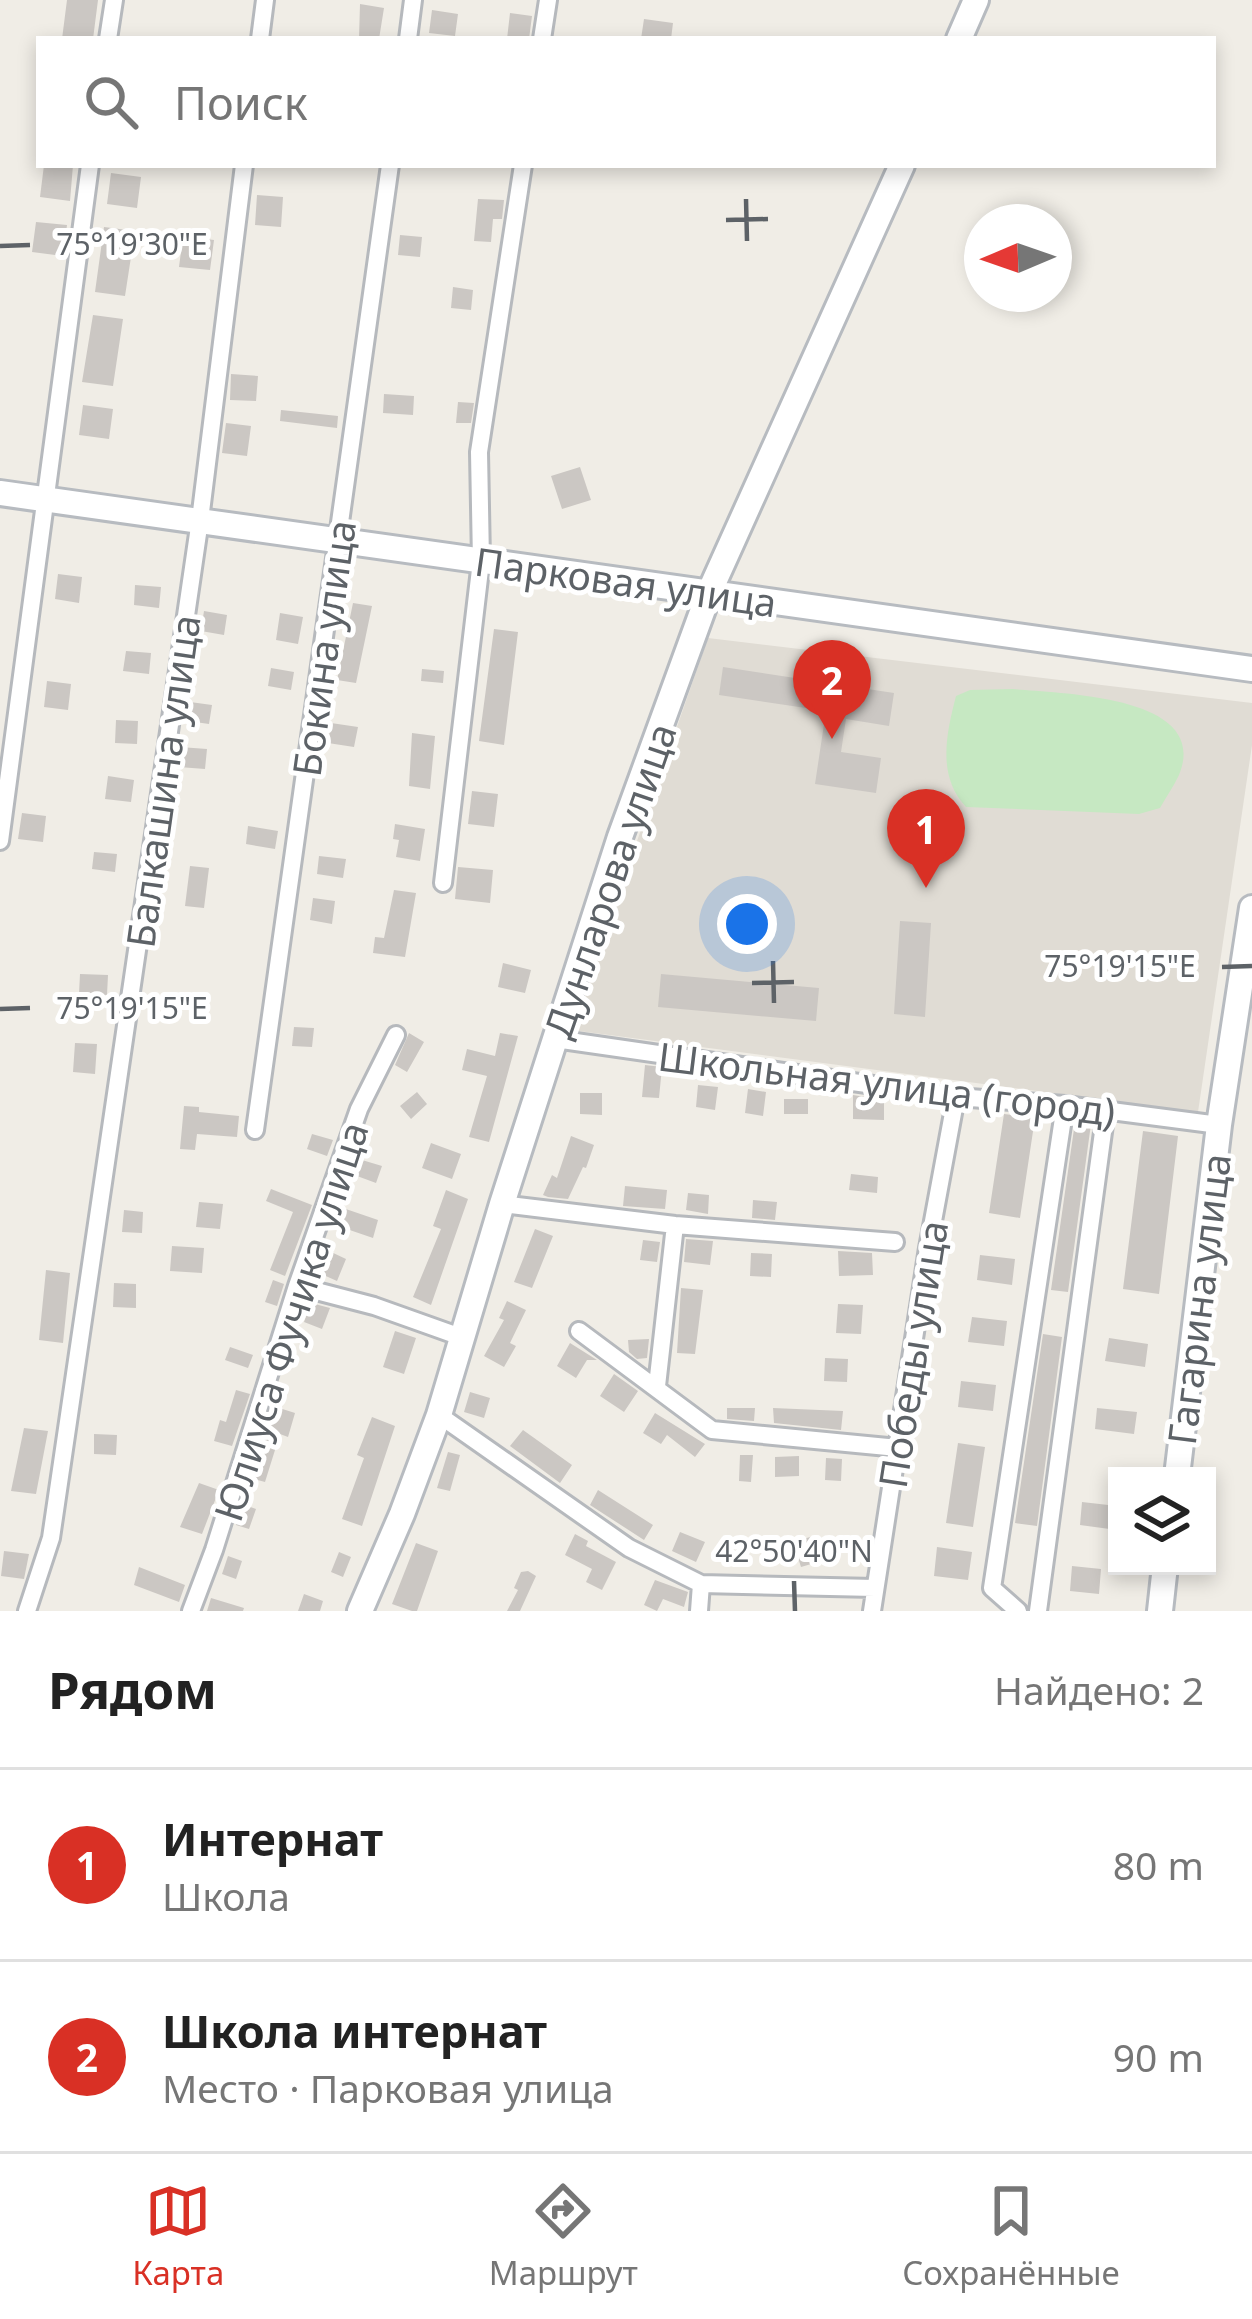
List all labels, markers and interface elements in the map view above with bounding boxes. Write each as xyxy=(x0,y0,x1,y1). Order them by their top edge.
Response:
search box xyxy=(36,36,1216,168)
icon: search xyxy=(78,69,144,135)
text: Поиск xyxy=(174,72,308,133)
north arrow xyxy=(964,204,1072,312)
text: 75°19'30"E xyxy=(56,223,208,264)
street label: Бокина улица xyxy=(279,516,367,780)
street label: Парковая улица xyxy=(472,534,780,628)
street label: Балкашина улица xyxy=(112,611,212,951)
pin: 2 xyxy=(793,640,871,739)
street label: Дунларова улица xyxy=(530,716,688,1044)
pin: 1 xyxy=(887,789,965,888)
your location xyxy=(717,894,777,954)
text: 75°19'15"E xyxy=(1044,945,1196,986)
text: 75°19'15"E xyxy=(56,987,208,1028)
street label: Школьная улица (город) xyxy=(655,1029,1119,1137)
street label: Юлиуса Фучика улица xyxy=(200,1115,380,1527)
street label: Гагарина улица xyxy=(1154,1150,1242,1448)
street label: Победы улица xyxy=(865,1216,959,1492)
map controls xyxy=(1108,1467,1216,1575)
button: layers xyxy=(1108,1467,1216,1575)
text: 42°50'40"N xyxy=(715,1530,873,1571)
text: Рядом xyxy=(48,1654,217,1724)
text: Найдено: 2 xyxy=(994,1663,1204,1716)
text: Интернат xyxy=(162,1808,383,1869)
text: 1 xyxy=(76,1838,98,1891)
text: 80 m xyxy=(1113,1838,1204,1891)
text: Школа xyxy=(162,1869,290,1922)
text: Школа интернат xyxy=(162,2000,547,2061)
text: 2 xyxy=(76,2030,98,2083)
text: 90 m xyxy=(1113,2030,1204,2083)
text: Место · Парковая улица xyxy=(162,2061,614,2114)
tab: Карта xyxy=(132,2178,224,2295)
tab: Маршрут xyxy=(489,2178,638,2295)
tab: Сохранённые xyxy=(902,2178,1120,2295)

